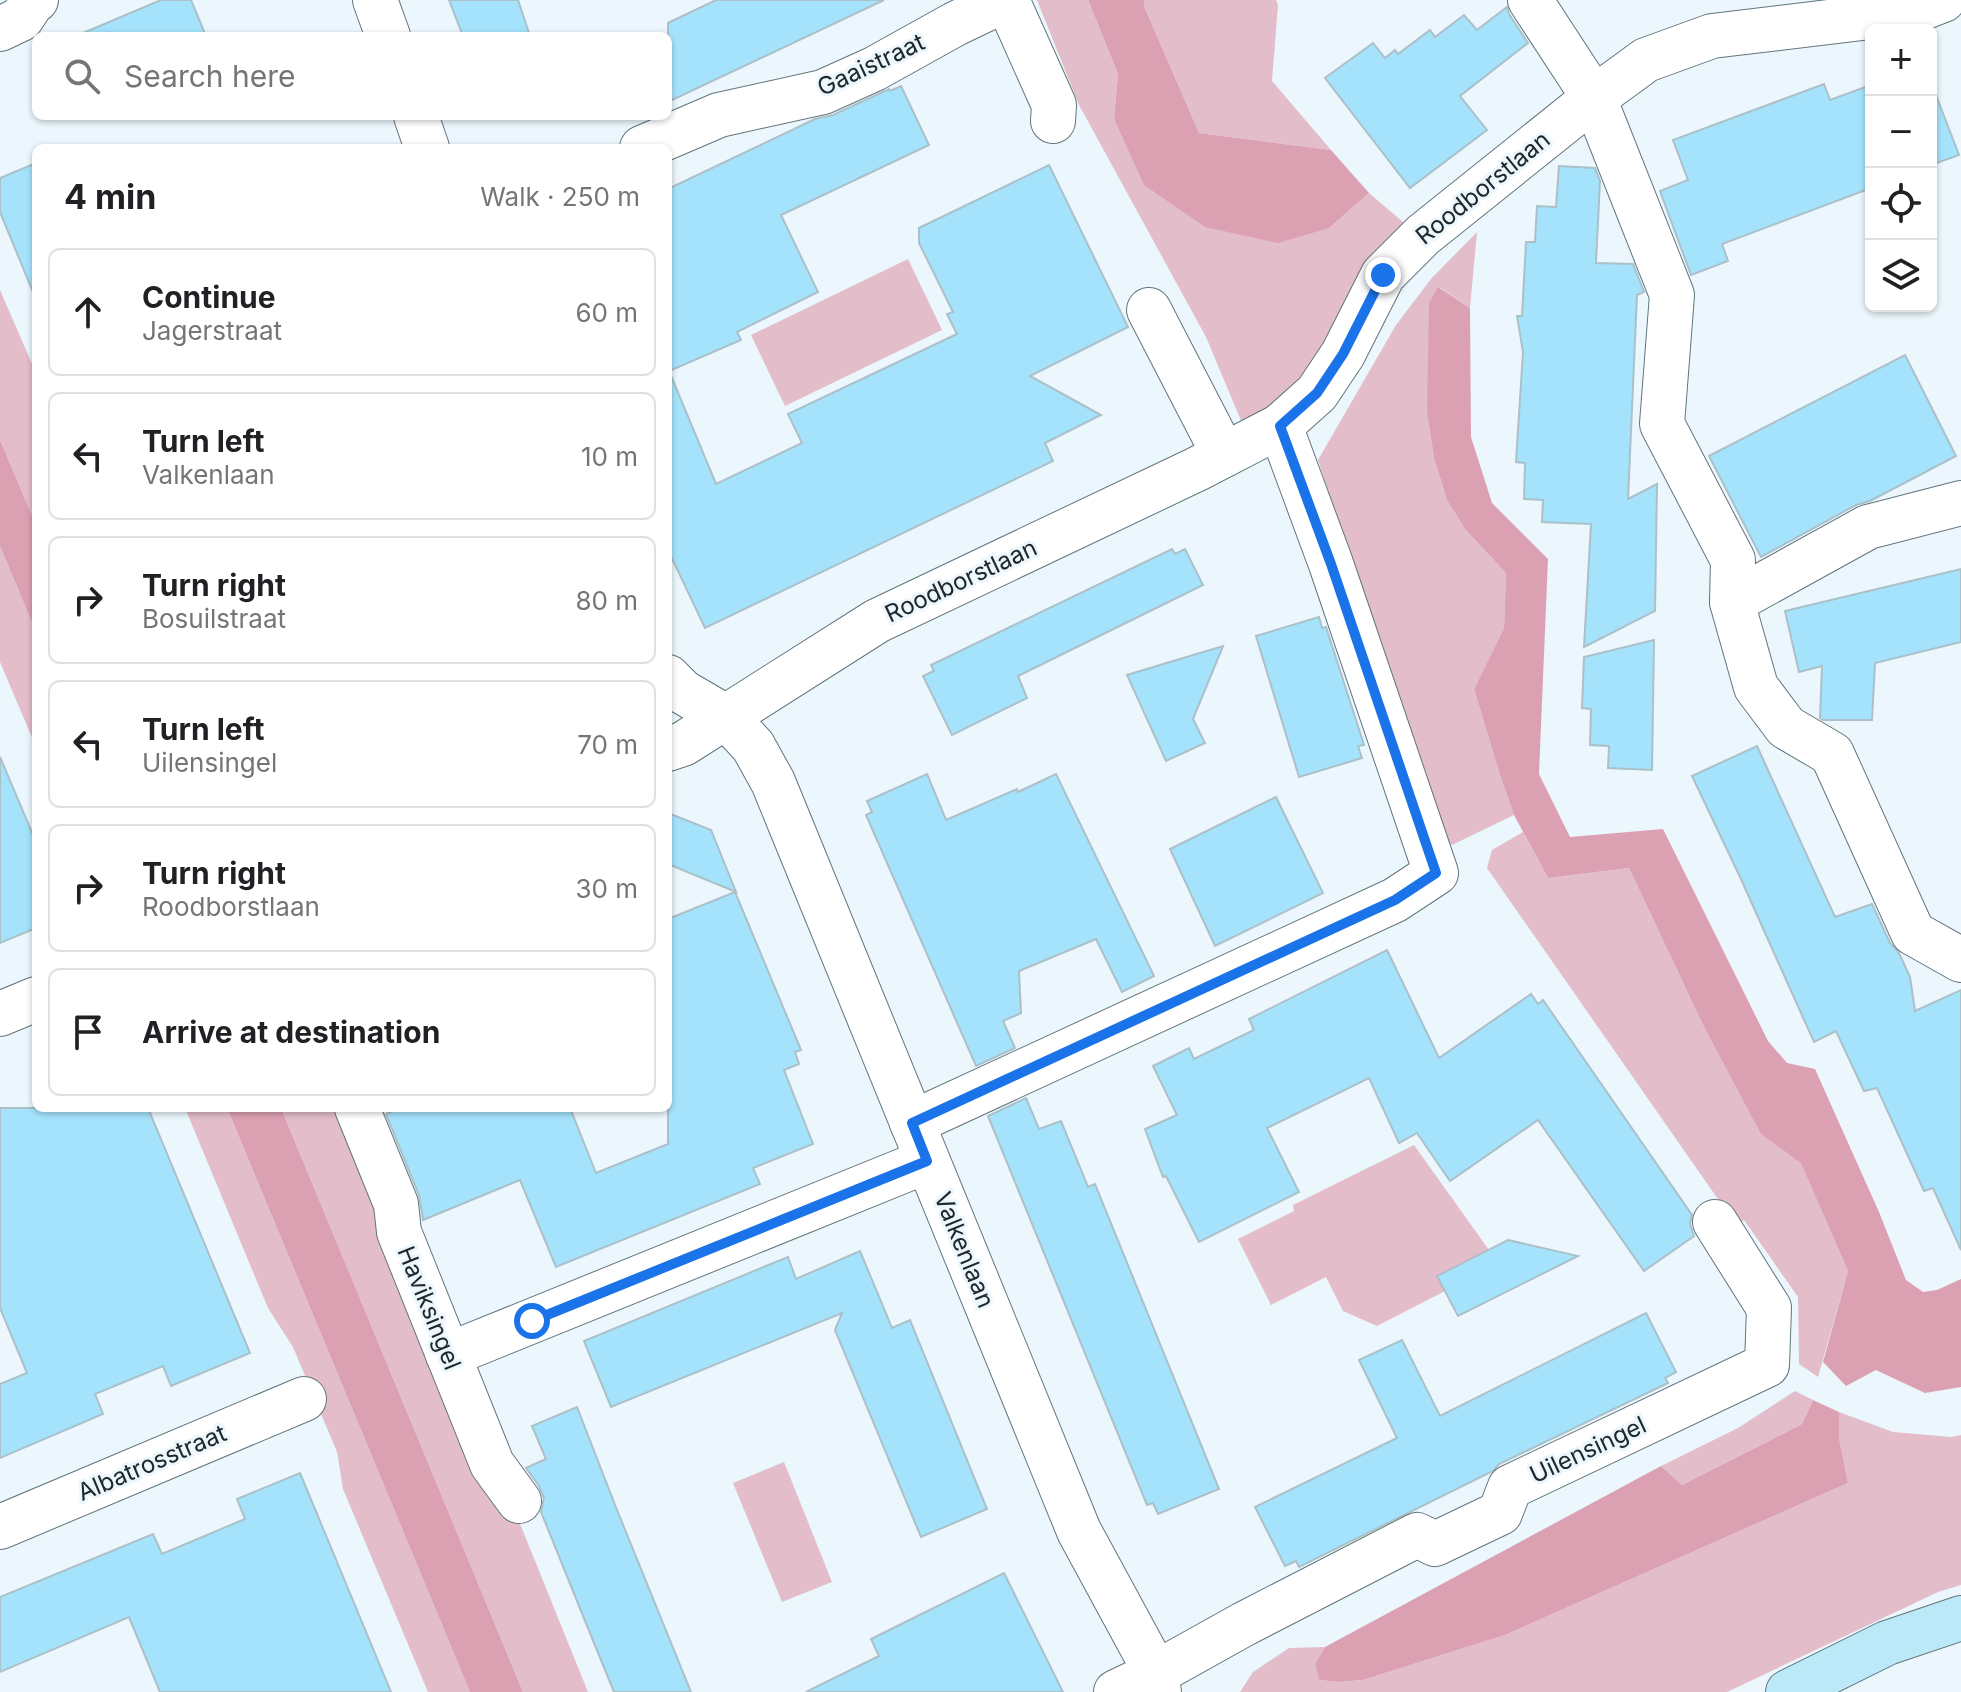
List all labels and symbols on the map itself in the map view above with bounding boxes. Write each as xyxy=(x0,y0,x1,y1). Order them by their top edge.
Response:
street label: Gaaistraat xyxy=(813,27,929,102)
street label: Roodborstlaan xyxy=(1410,125,1556,251)
route end xyxy=(1365,257,1401,293)
street label: Roodborstlaan xyxy=(880,533,1041,628)
street label: Valkenlaan xyxy=(928,1188,1001,1312)
street label: Haviksingel xyxy=(392,1242,467,1374)
route start xyxy=(514,1303,550,1339)
street label: Uilensingel xyxy=(1525,1410,1650,1489)
street label: Albatrosstraat xyxy=(73,1418,231,1507)

